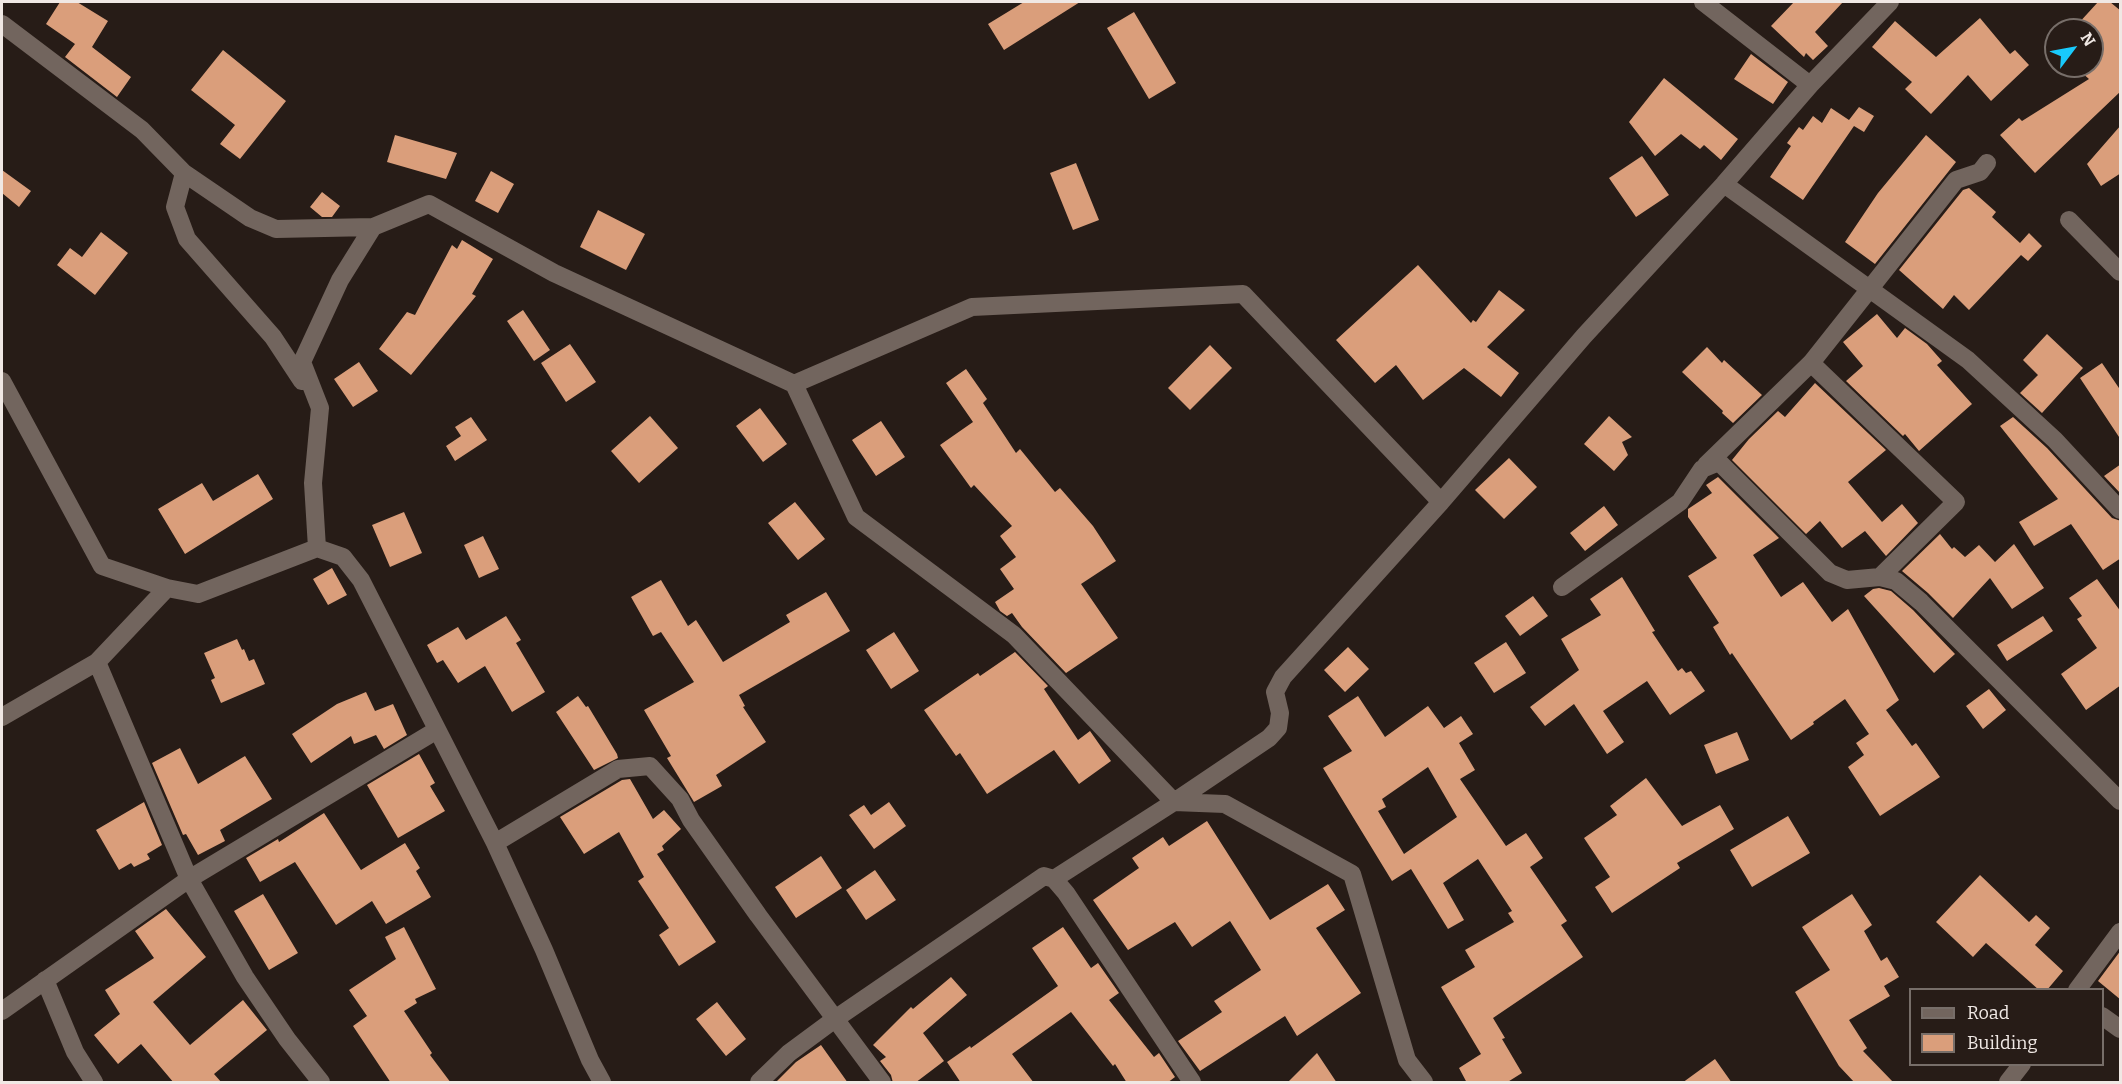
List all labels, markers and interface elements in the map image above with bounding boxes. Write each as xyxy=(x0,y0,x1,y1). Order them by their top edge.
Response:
north arrow xyxy=(2044,18,2104,78)
text: N xyxy=(2077,29,2099,50)
legend xyxy=(1909,988,2104,1066)
text: Road xyxy=(1967,1002,2009,1024)
text: Building xyxy=(1967,1032,2038,1054)

